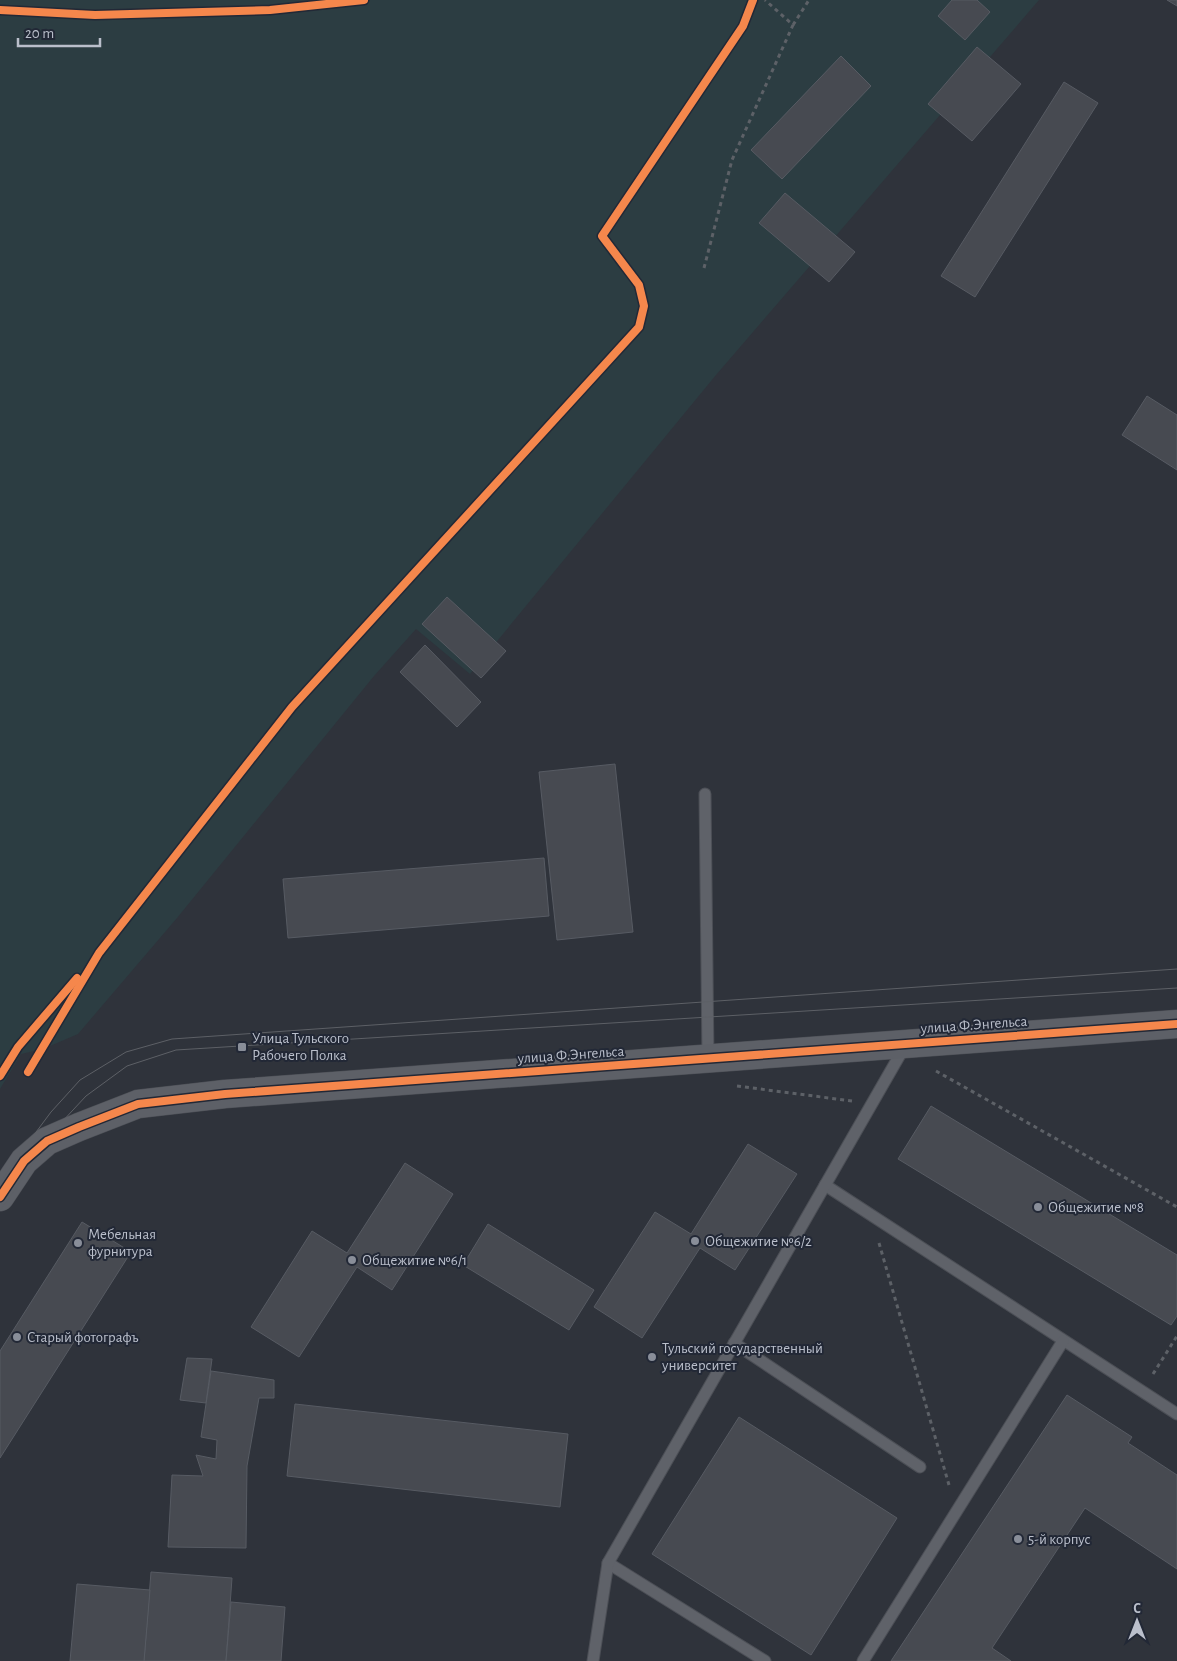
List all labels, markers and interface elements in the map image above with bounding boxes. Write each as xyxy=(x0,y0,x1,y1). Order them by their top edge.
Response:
scale bar xyxy=(18,15,100,47)
text: 20 m xyxy=(25,26,54,41)
street label: улица Ф.Энгельса xyxy=(919,1014,1028,1036)
place label: Улица Тульского Рабочего Полка xyxy=(252,1031,349,1063)
marker: Улица Тульского Рабочего Полка xyxy=(236,1041,248,1053)
street label: улица Ф.Энгельса xyxy=(516,1044,625,1066)
place label: Общежитие №8 xyxy=(1048,1200,1144,1215)
marker: Общежитие №8 xyxy=(1032,1201,1044,1213)
place label: Мебельная фурнитура xyxy=(88,1227,156,1259)
place label: Общежитие №6/2 xyxy=(705,1234,812,1249)
marker: Общежитие №6/2 xyxy=(689,1235,701,1247)
marker: Мебельная фурнитура xyxy=(72,1237,84,1249)
place label: Общежитие №6/1 xyxy=(362,1253,467,1268)
marker: Общежитие №6/1 xyxy=(346,1254,358,1266)
place label: Старый фотографъ xyxy=(27,1330,138,1345)
marker: Старый фотографъ xyxy=(11,1331,23,1343)
place label: Тульский государственный университет xyxy=(661,1341,823,1373)
marker: Тульский государственный университет xyxy=(646,1351,658,1363)
place label: 5-й корпус xyxy=(1028,1532,1091,1547)
marker: 5-й корпус xyxy=(1012,1533,1024,1545)
north arrow xyxy=(1112,1596,1162,1646)
text: С xyxy=(1133,1602,1141,1616)

